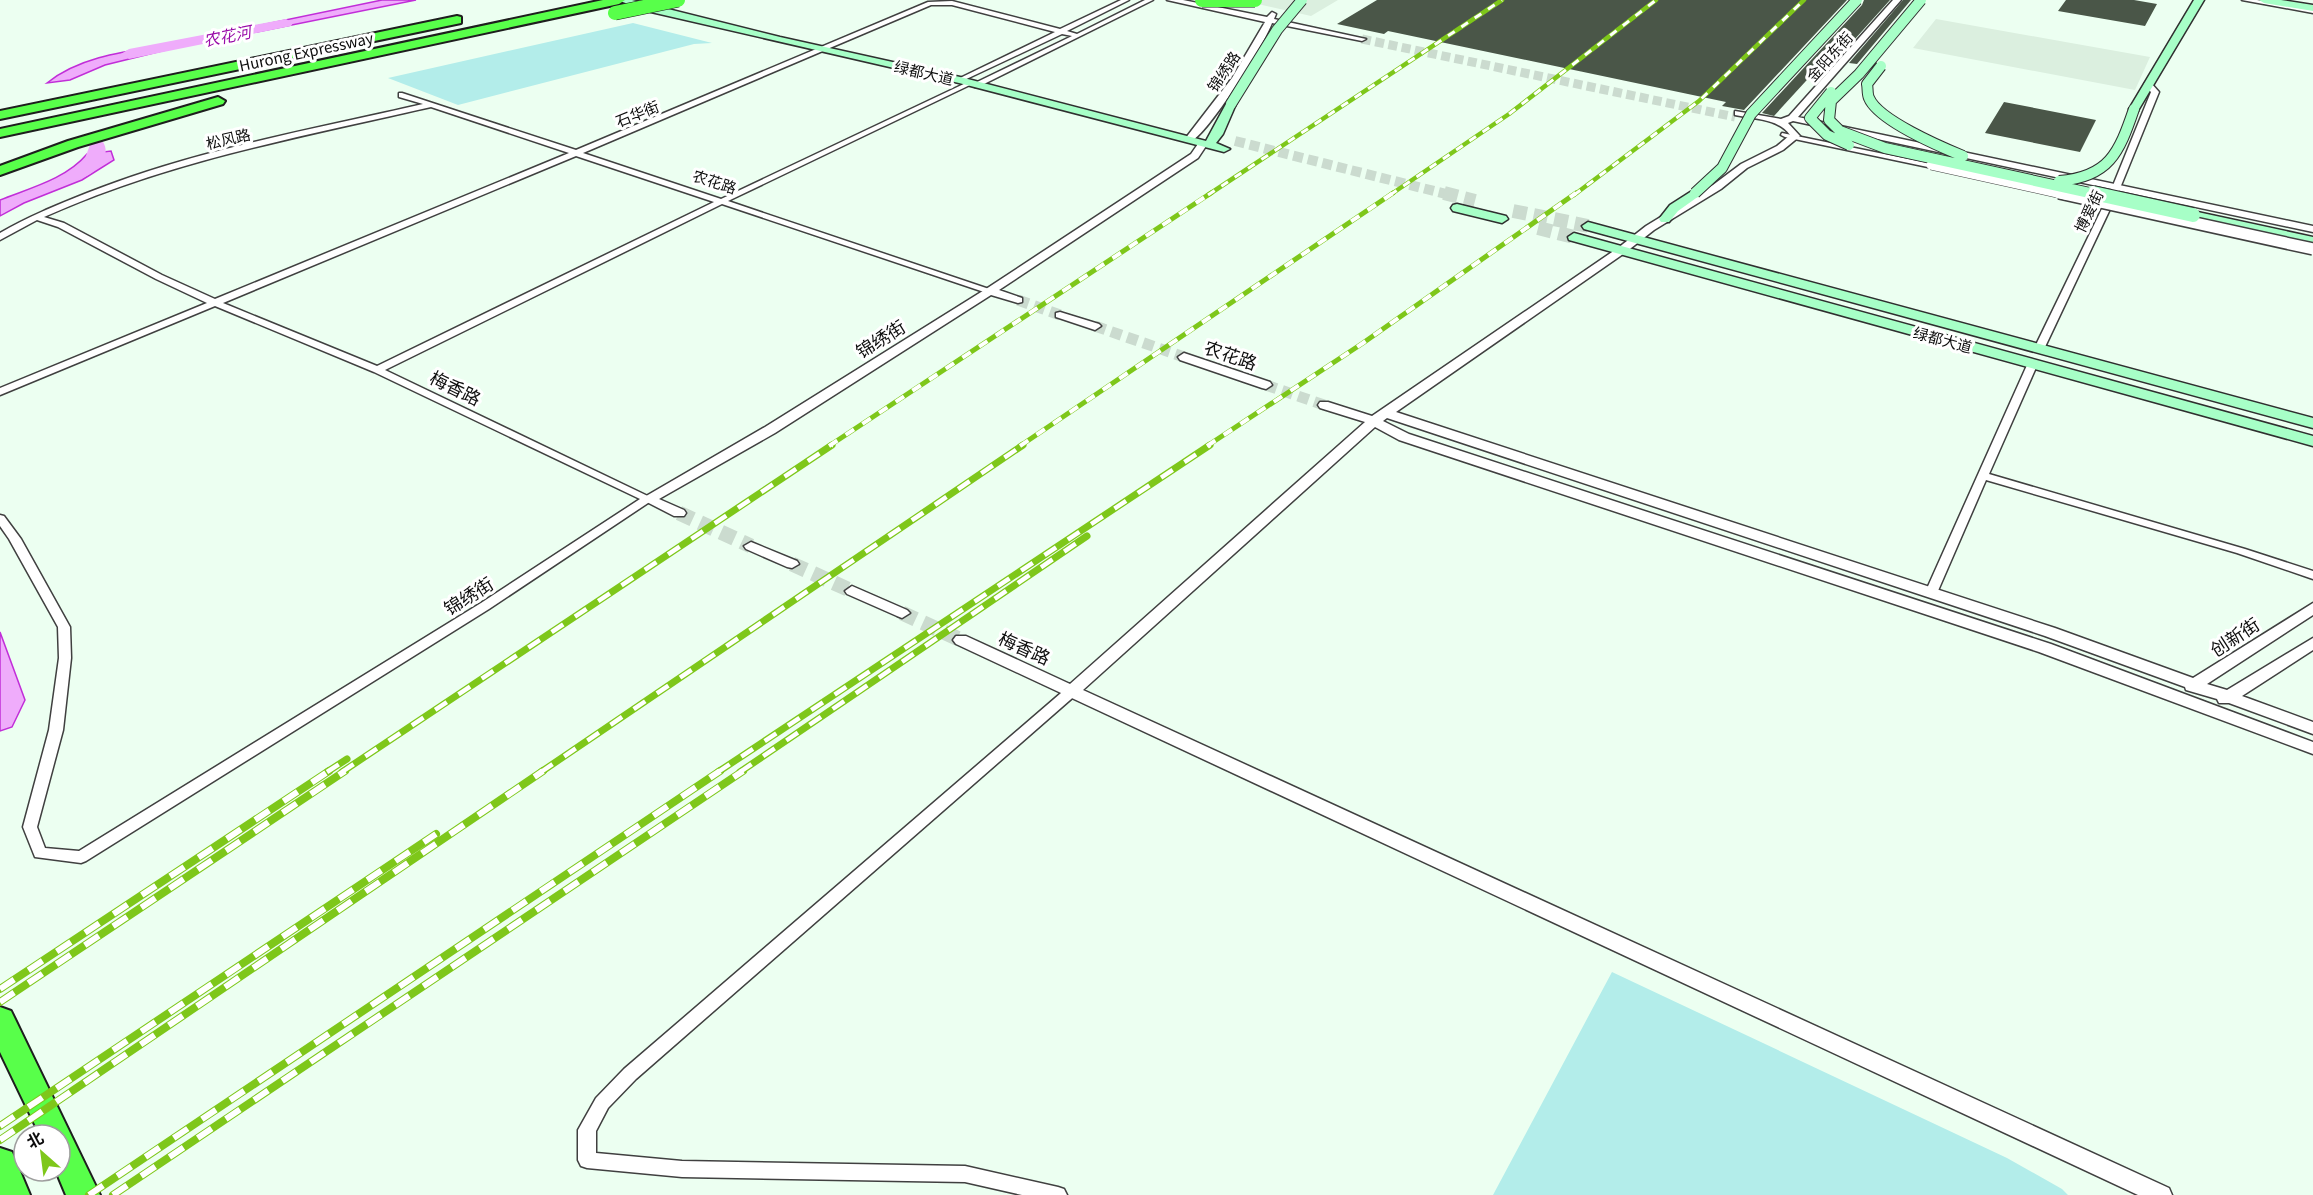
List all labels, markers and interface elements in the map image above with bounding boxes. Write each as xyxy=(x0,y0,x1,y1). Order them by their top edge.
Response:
water label: 农花河 xyxy=(201,18,256,51)
street label: Hurong Expressway xyxy=(237,26,375,75)
street label: 金阳东街 xyxy=(1801,27,1857,85)
street label: 锦绣路 xyxy=(1202,46,1244,96)
street label: 绿都大道 xyxy=(892,55,956,89)
street label: 石华街 xyxy=(612,95,662,131)
street label: 松风路 xyxy=(204,123,252,153)
street label: 农花路 xyxy=(690,164,740,198)
street label: 博爱街 xyxy=(2069,186,2107,236)
street label: 锦绣街 xyxy=(850,313,910,363)
street label: 绿都大道 xyxy=(1911,321,1975,357)
street label: 农花路 xyxy=(1201,333,1261,375)
street label: 梅香路 xyxy=(426,363,486,411)
street label: 锦绣街 xyxy=(438,570,498,620)
street label: 创新街 xyxy=(2204,610,2264,662)
street label: 梅香路 xyxy=(995,624,1055,670)
north arrow xyxy=(12,1123,72,1183)
text: 北 xyxy=(22,1125,47,1153)

